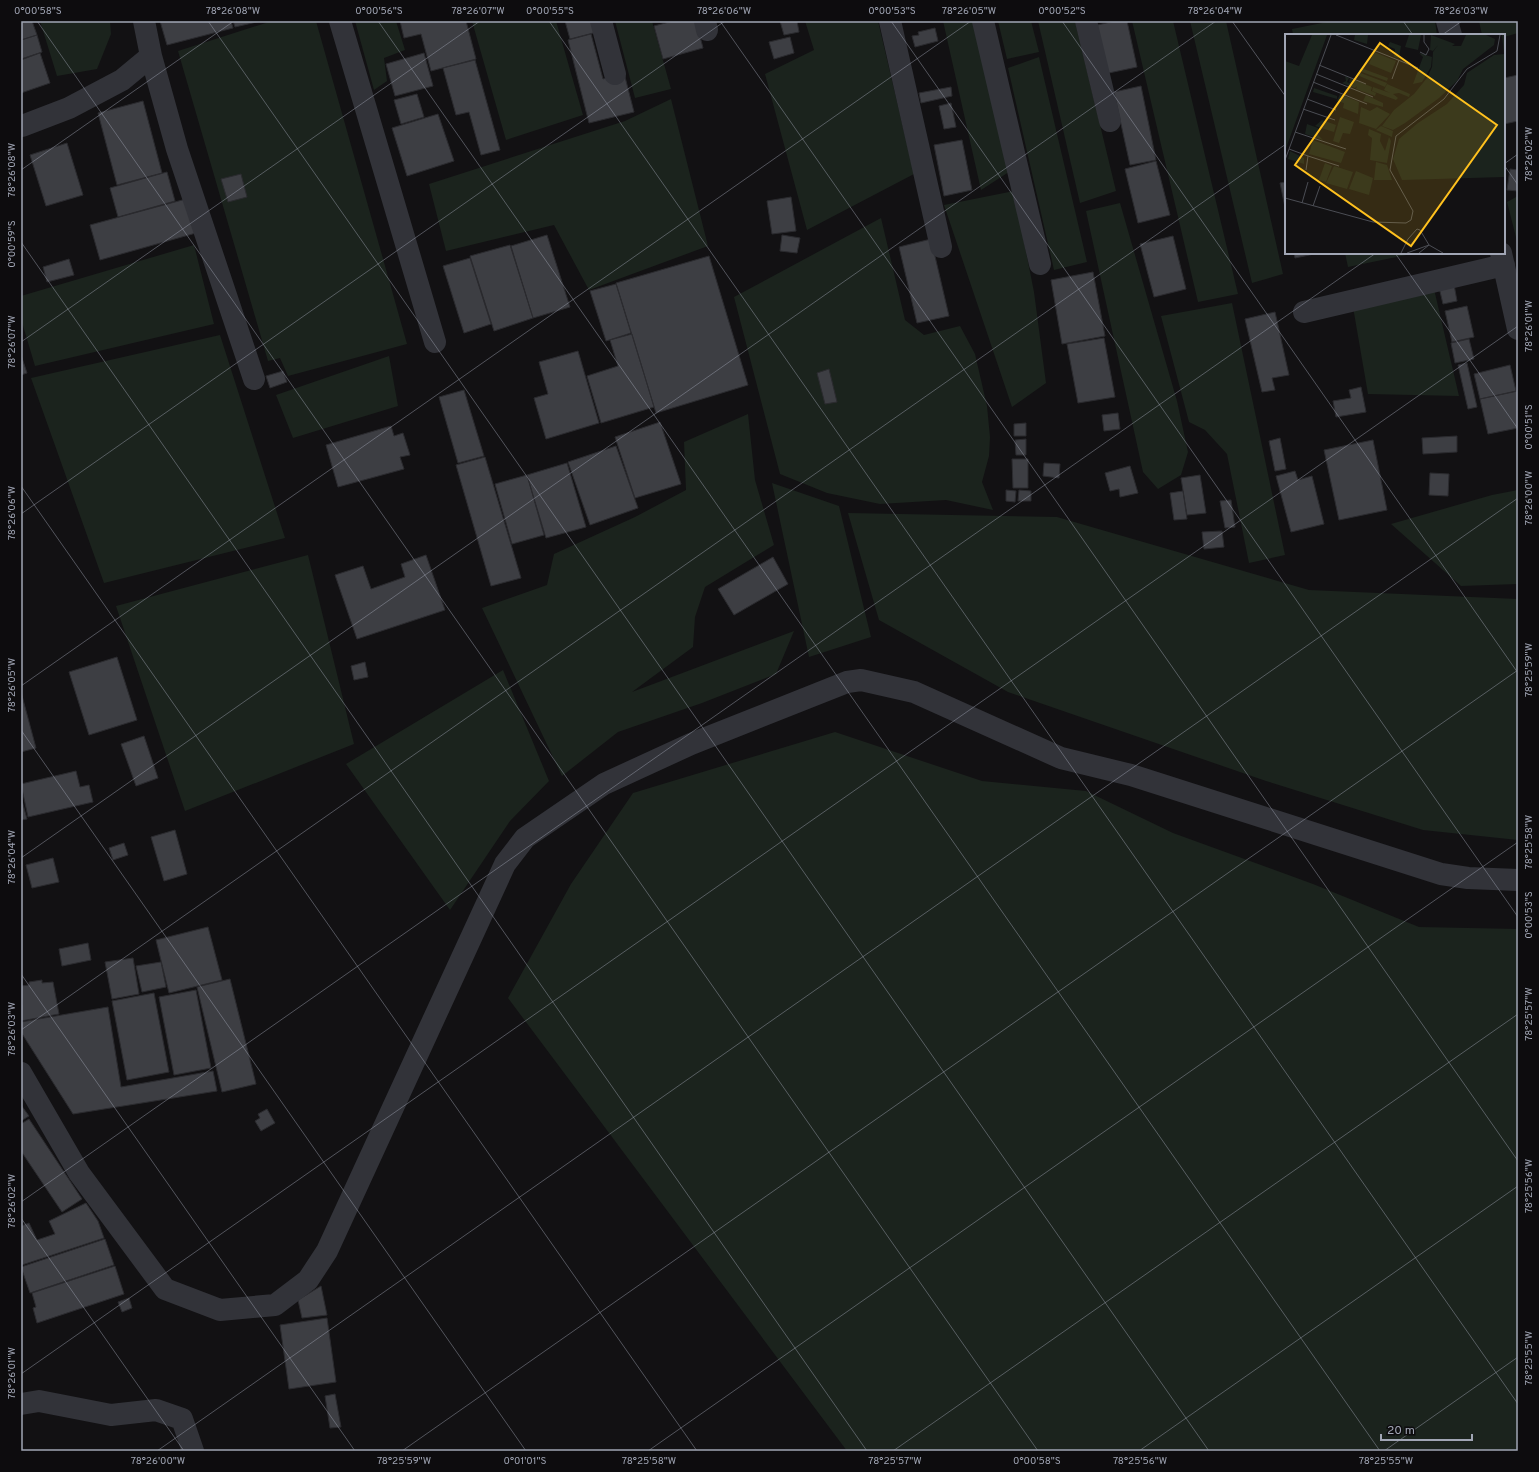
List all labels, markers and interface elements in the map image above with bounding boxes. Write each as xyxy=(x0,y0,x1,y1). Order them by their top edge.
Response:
text: 0°00'58"S xyxy=(14,5,62,18)
text: 78°26'08"W xyxy=(206,5,260,18)
text: 0°00'56"S xyxy=(355,5,403,18)
text: 78°26'07"W xyxy=(451,5,505,18)
text: 0°00'55"S xyxy=(526,5,574,18)
text: 78°26'06"W xyxy=(697,5,751,18)
text: 0°00'53"S xyxy=(868,5,916,18)
text: 78°26'05"W xyxy=(942,5,996,18)
text: 0°00'52"S xyxy=(1038,5,1086,18)
text: 78°26'04"W xyxy=(1188,5,1242,18)
text: 78°26'03"W xyxy=(1434,5,1488,18)
inset map xyxy=(1285,34,1505,254)
text: 78°26'02"W xyxy=(1523,127,1536,181)
text: 78°26'08"W xyxy=(6,143,19,197)
text: 0°00'59"S xyxy=(6,220,19,268)
text: 78°26'01"W xyxy=(1523,300,1536,352)
text: 78°26'07"W xyxy=(6,315,19,369)
text: 0°00'51"S xyxy=(1523,404,1536,450)
text: 78°26'00"W xyxy=(1523,471,1536,525)
text: 78°26'06"W xyxy=(6,486,19,540)
text: 78°25'59"W xyxy=(1523,643,1536,697)
text: 78°26'05"W xyxy=(6,658,19,712)
text: 78°25'58"W xyxy=(1523,815,1536,869)
text: 78°26'04"W xyxy=(6,830,19,884)
text: 0°00'53"S xyxy=(1523,891,1536,939)
text: 78°25'57"W xyxy=(1523,987,1536,1041)
text: 78°26'03"W xyxy=(6,1002,19,1056)
text: 78°25'56"W xyxy=(1523,1159,1536,1213)
text: 78°26'02"W xyxy=(6,1174,19,1228)
text: 78°25'55"W xyxy=(1523,1331,1536,1385)
text: 78°26'01"W xyxy=(6,1347,19,1399)
scale bar xyxy=(1381,1416,1472,1442)
text: 20 m xyxy=(1387,1423,1415,1439)
text: 78°26'00"W xyxy=(131,1455,185,1468)
text: 78°25'59"W xyxy=(377,1455,431,1468)
text: 0°01'01"S xyxy=(504,1455,546,1468)
text: 78°25'58"W xyxy=(622,1455,676,1468)
text: 78°25'57"W xyxy=(868,1455,922,1468)
text: 0°00'58"S xyxy=(1013,1455,1061,1468)
text: 78°25'56"W xyxy=(1113,1455,1167,1468)
text: 78°25'55"W xyxy=(1359,1455,1413,1468)

